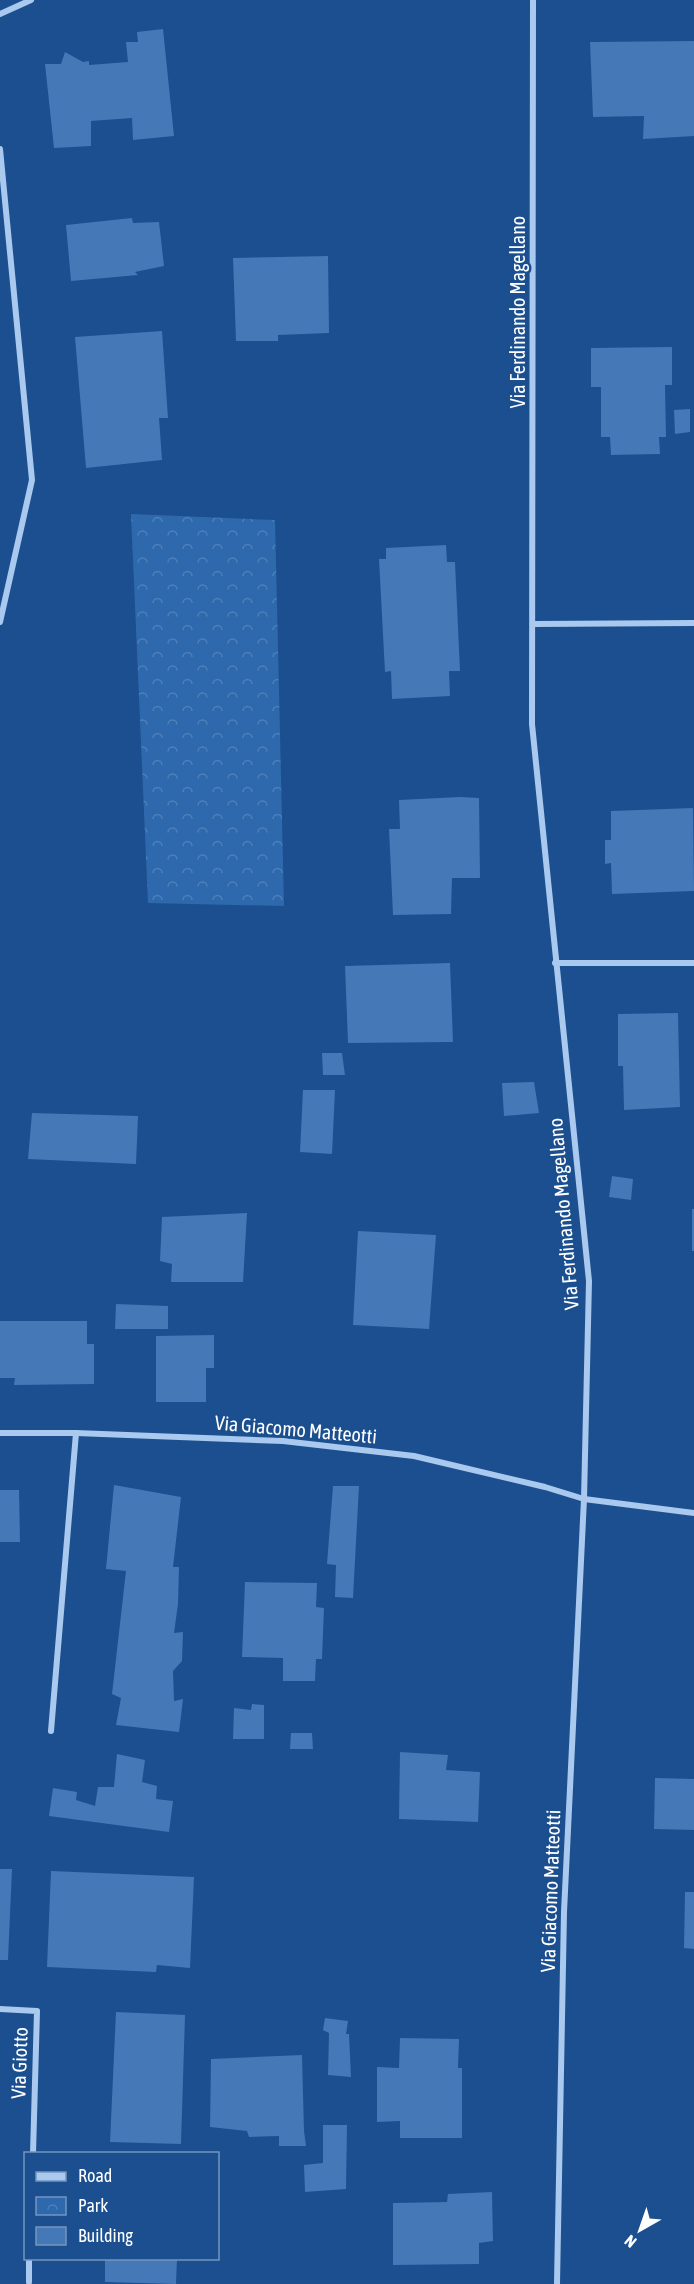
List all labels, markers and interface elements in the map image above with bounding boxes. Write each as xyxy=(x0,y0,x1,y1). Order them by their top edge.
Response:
street label: Via Ferdinando Magellano xyxy=(506,216,529,408)
street label: Via Ferdinando Magellano xyxy=(543,1117,583,1311)
street label: Via Giacomo Matteotti xyxy=(214,1410,378,1448)
street label: Via Giacomo Matteotti xyxy=(536,1809,564,1973)
street label: Via Giotto xyxy=(6,2027,32,2099)
legend xyxy=(24,2152,219,2260)
text: Road xyxy=(78,2165,112,2186)
text: Park xyxy=(78,2195,108,2216)
north arrow xyxy=(610,2200,670,2260)
text: Building xyxy=(78,2225,133,2246)
text: N xyxy=(621,2232,640,2251)

